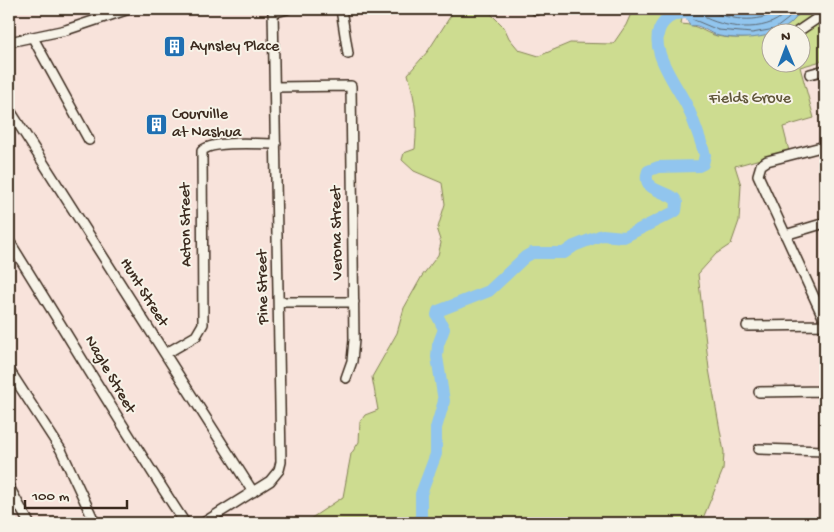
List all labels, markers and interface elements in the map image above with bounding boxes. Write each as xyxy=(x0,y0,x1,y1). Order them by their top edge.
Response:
north arrow xyxy=(762,22,812,72)
text: N xyxy=(781,29,791,46)
building icon: Aynsley Place xyxy=(162,35,186,59)
place label: Aynsley Place xyxy=(190,38,280,57)
park label: Fields Grove xyxy=(708,90,792,109)
place label: Courville at Nashua xyxy=(172,106,243,143)
building icon: Courville at Nashua xyxy=(144,112,168,136)
street label: Acton Street xyxy=(177,181,197,267)
street label: Verona Street xyxy=(328,184,348,281)
street label: Pine Street xyxy=(254,248,274,325)
street label: Hunt Street xyxy=(114,255,172,332)
street label: Nagle Street xyxy=(79,333,140,419)
scale bar xyxy=(25,477,128,509)
text: 100 m xyxy=(31,488,70,506)

